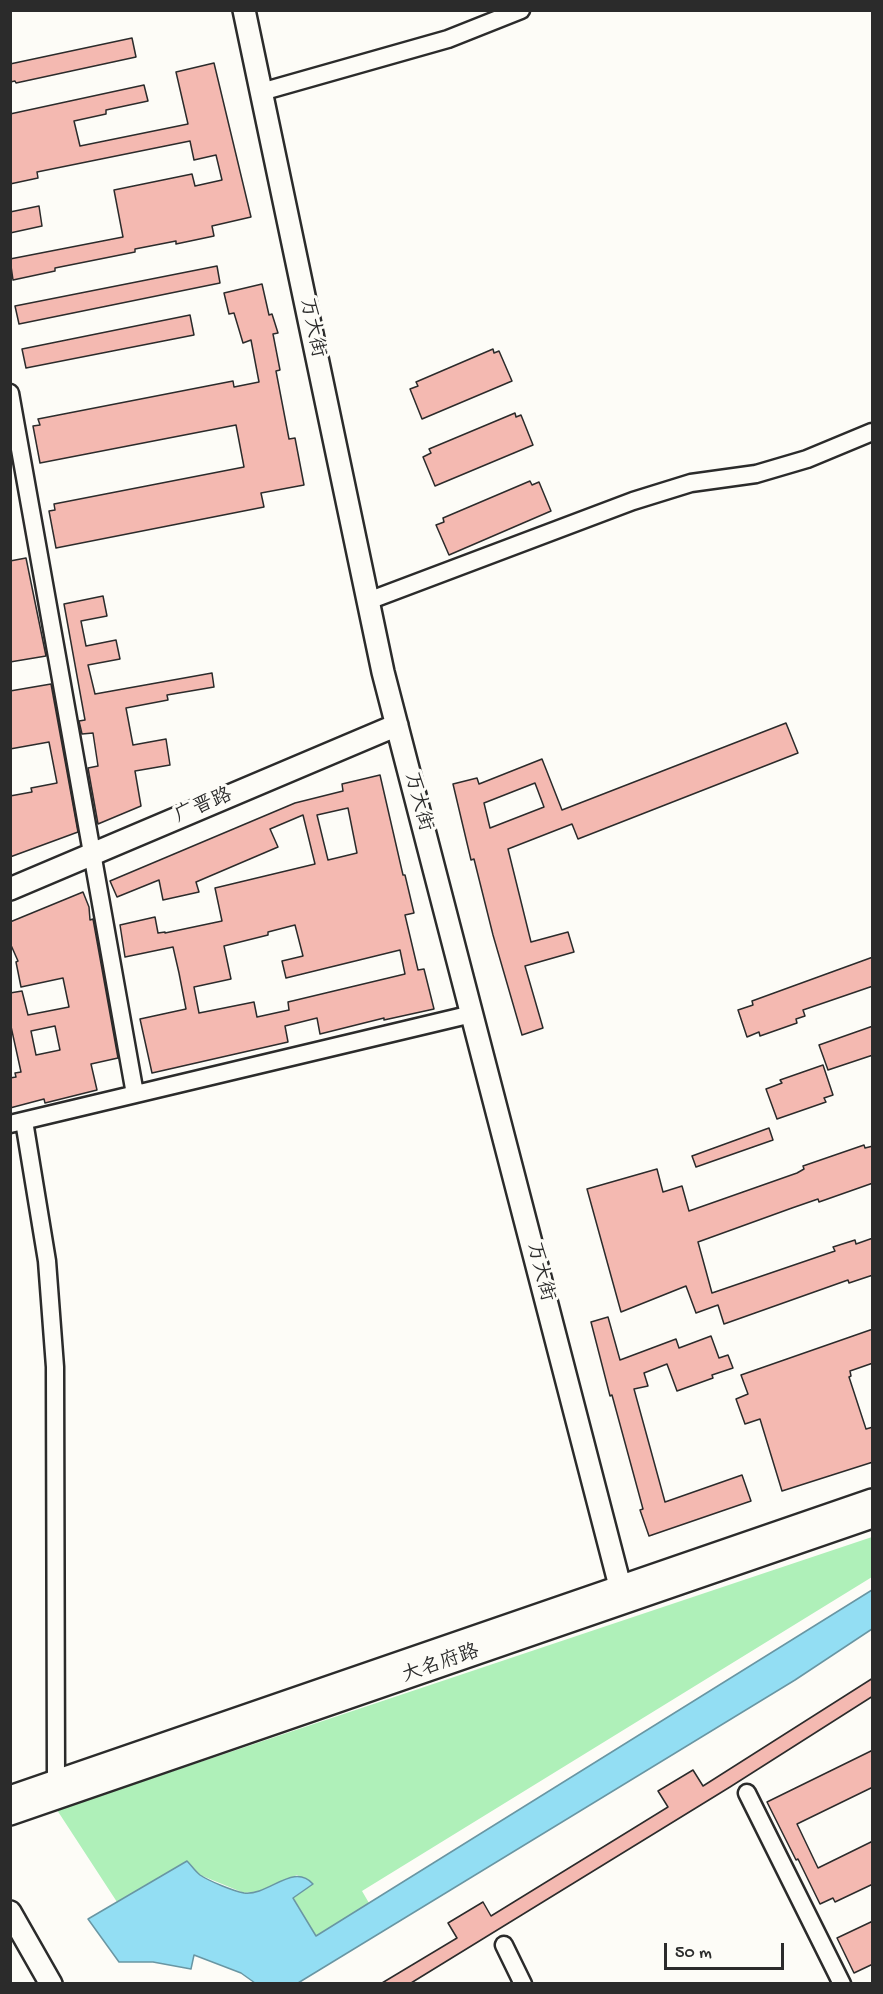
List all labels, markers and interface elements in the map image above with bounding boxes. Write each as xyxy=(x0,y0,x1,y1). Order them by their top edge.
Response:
street label: 万大街 xyxy=(293,296,329,360)
street label: 万大街 xyxy=(398,770,436,834)
street label: 广晋路 xyxy=(172,784,236,830)
street label: 万大街 xyxy=(520,1240,558,1304)
street label: 大名府路 xyxy=(399,1641,483,1689)
scale bar xyxy=(667,1931,787,1969)
text: 50 m xyxy=(675,1943,712,1964)

